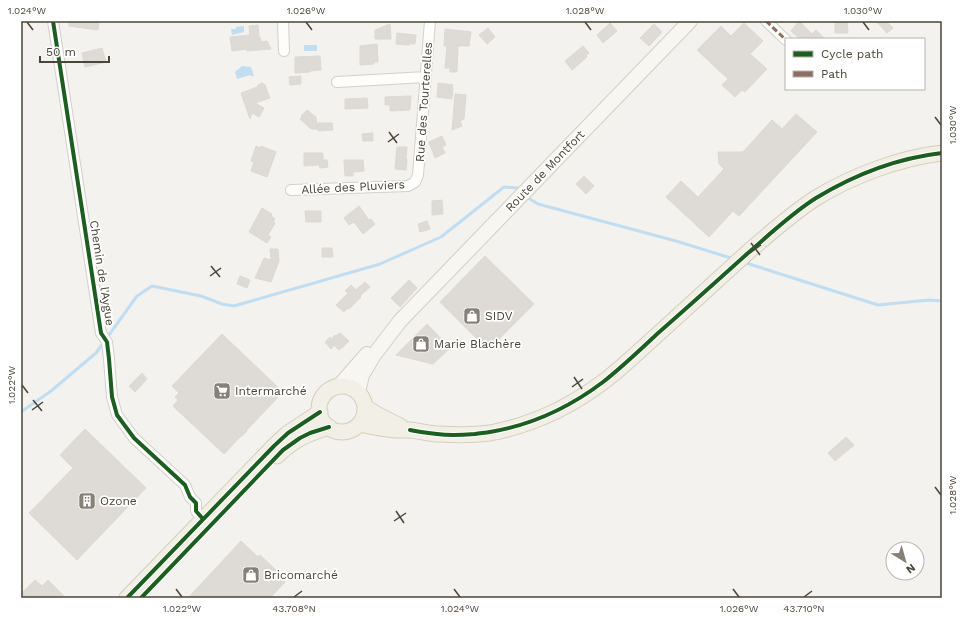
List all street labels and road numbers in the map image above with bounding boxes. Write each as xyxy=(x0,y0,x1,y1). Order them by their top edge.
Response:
street label: Rue des Tourterelles xyxy=(413,42,435,162)
street label: Route de Montfort xyxy=(503,127,587,215)
street label: Allée des Pluviers xyxy=(301,177,405,197)
street label: Chemin de l'Aygue xyxy=(87,219,117,327)

